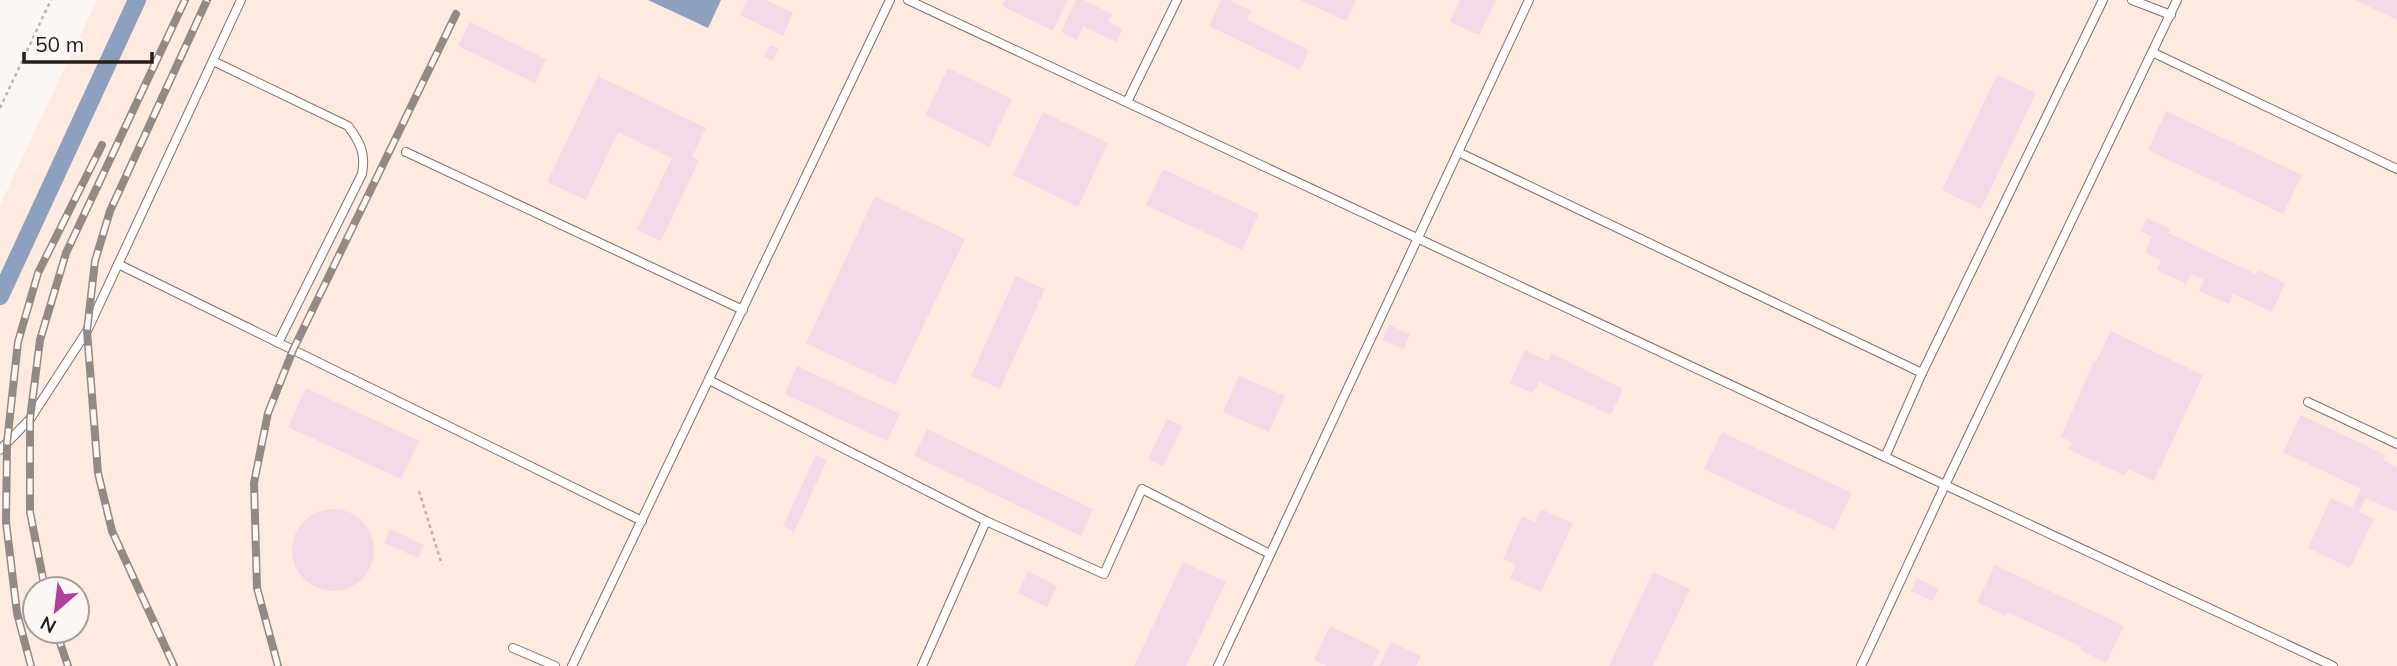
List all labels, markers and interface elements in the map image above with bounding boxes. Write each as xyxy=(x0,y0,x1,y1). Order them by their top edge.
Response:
scale bar xyxy=(24,21,152,65)
text: 50 m xyxy=(35,31,84,57)
north arrow xyxy=(21,575,91,645)
text: N xyxy=(36,611,60,639)

